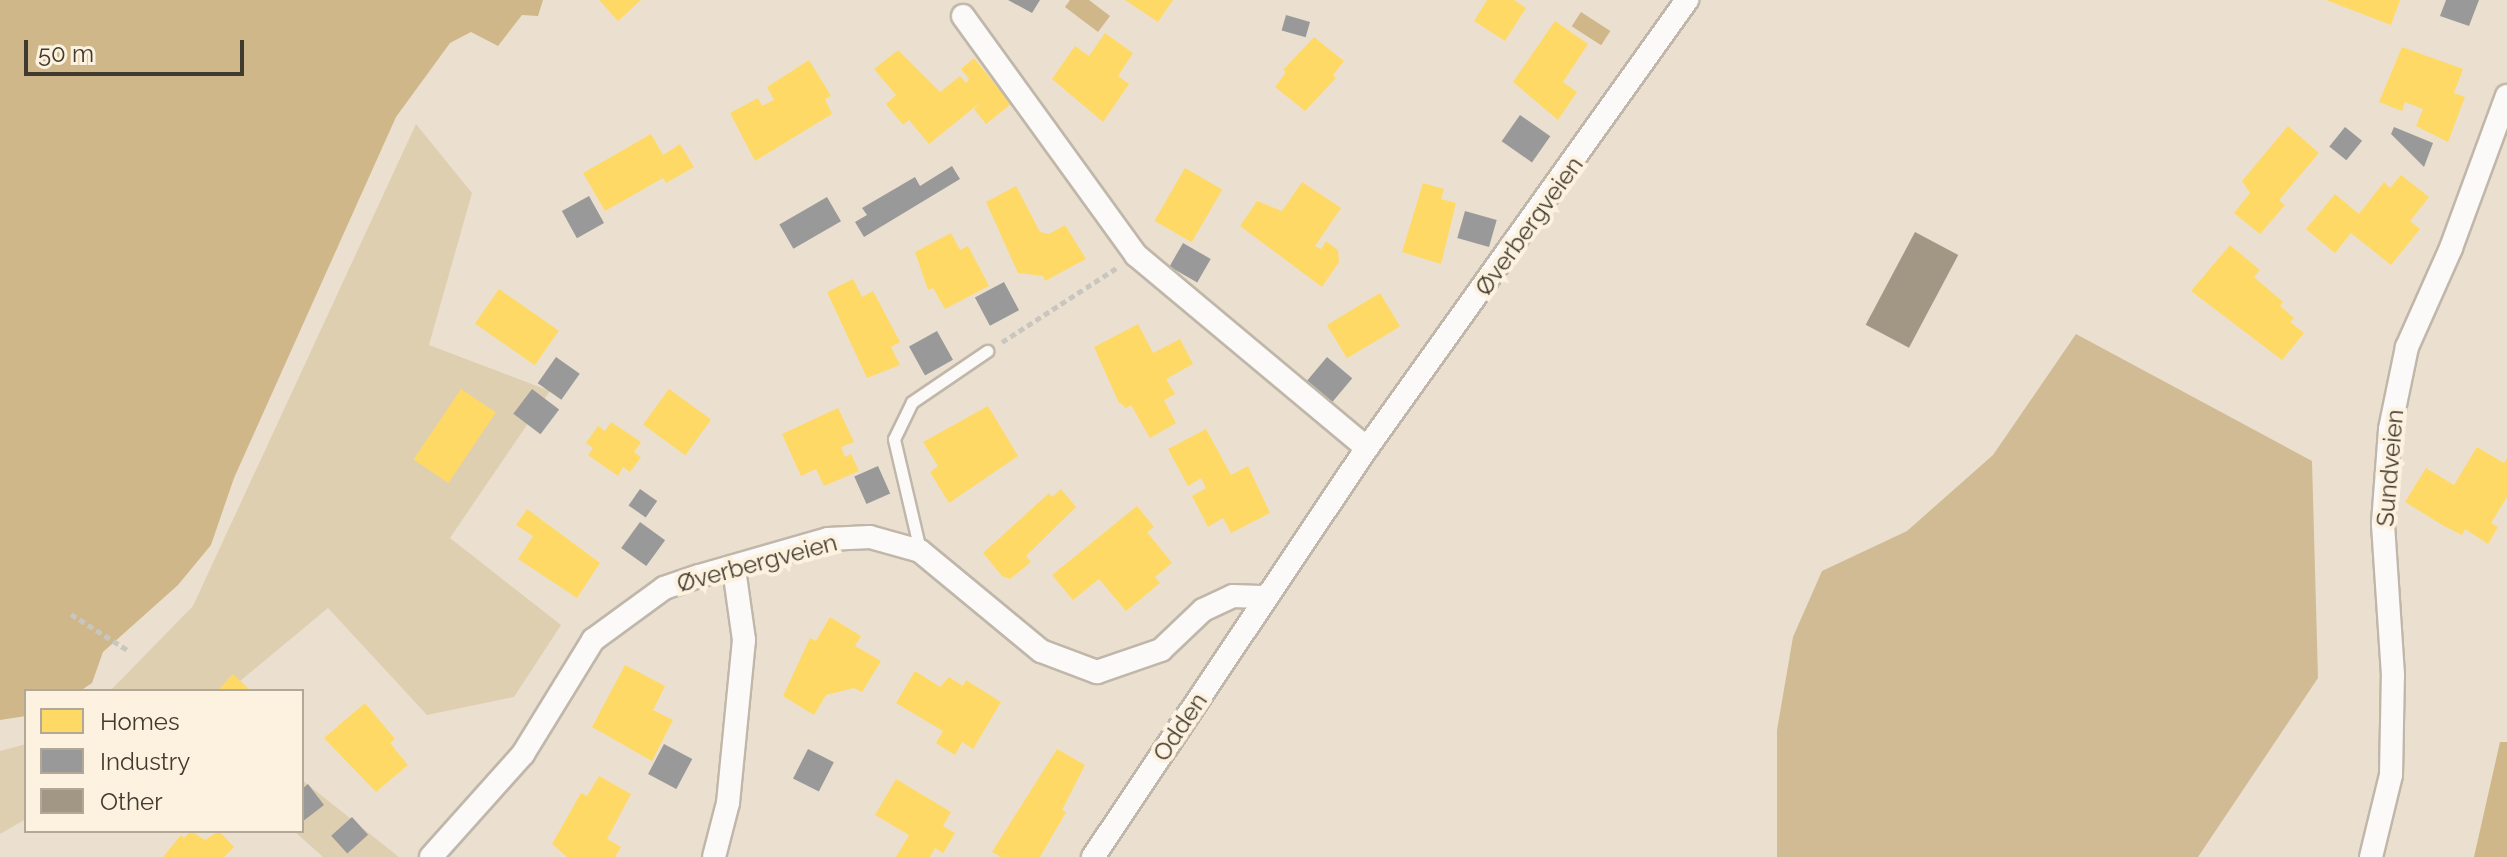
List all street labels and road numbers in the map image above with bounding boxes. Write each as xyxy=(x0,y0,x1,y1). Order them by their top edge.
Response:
street label: Øverbergveien xyxy=(1469,151,1589,301)
street label: Sundveien xyxy=(2371,408,2409,528)
street label: Øverbergveien xyxy=(674,528,840,598)
street label: Odden xyxy=(1147,687,1213,767)

